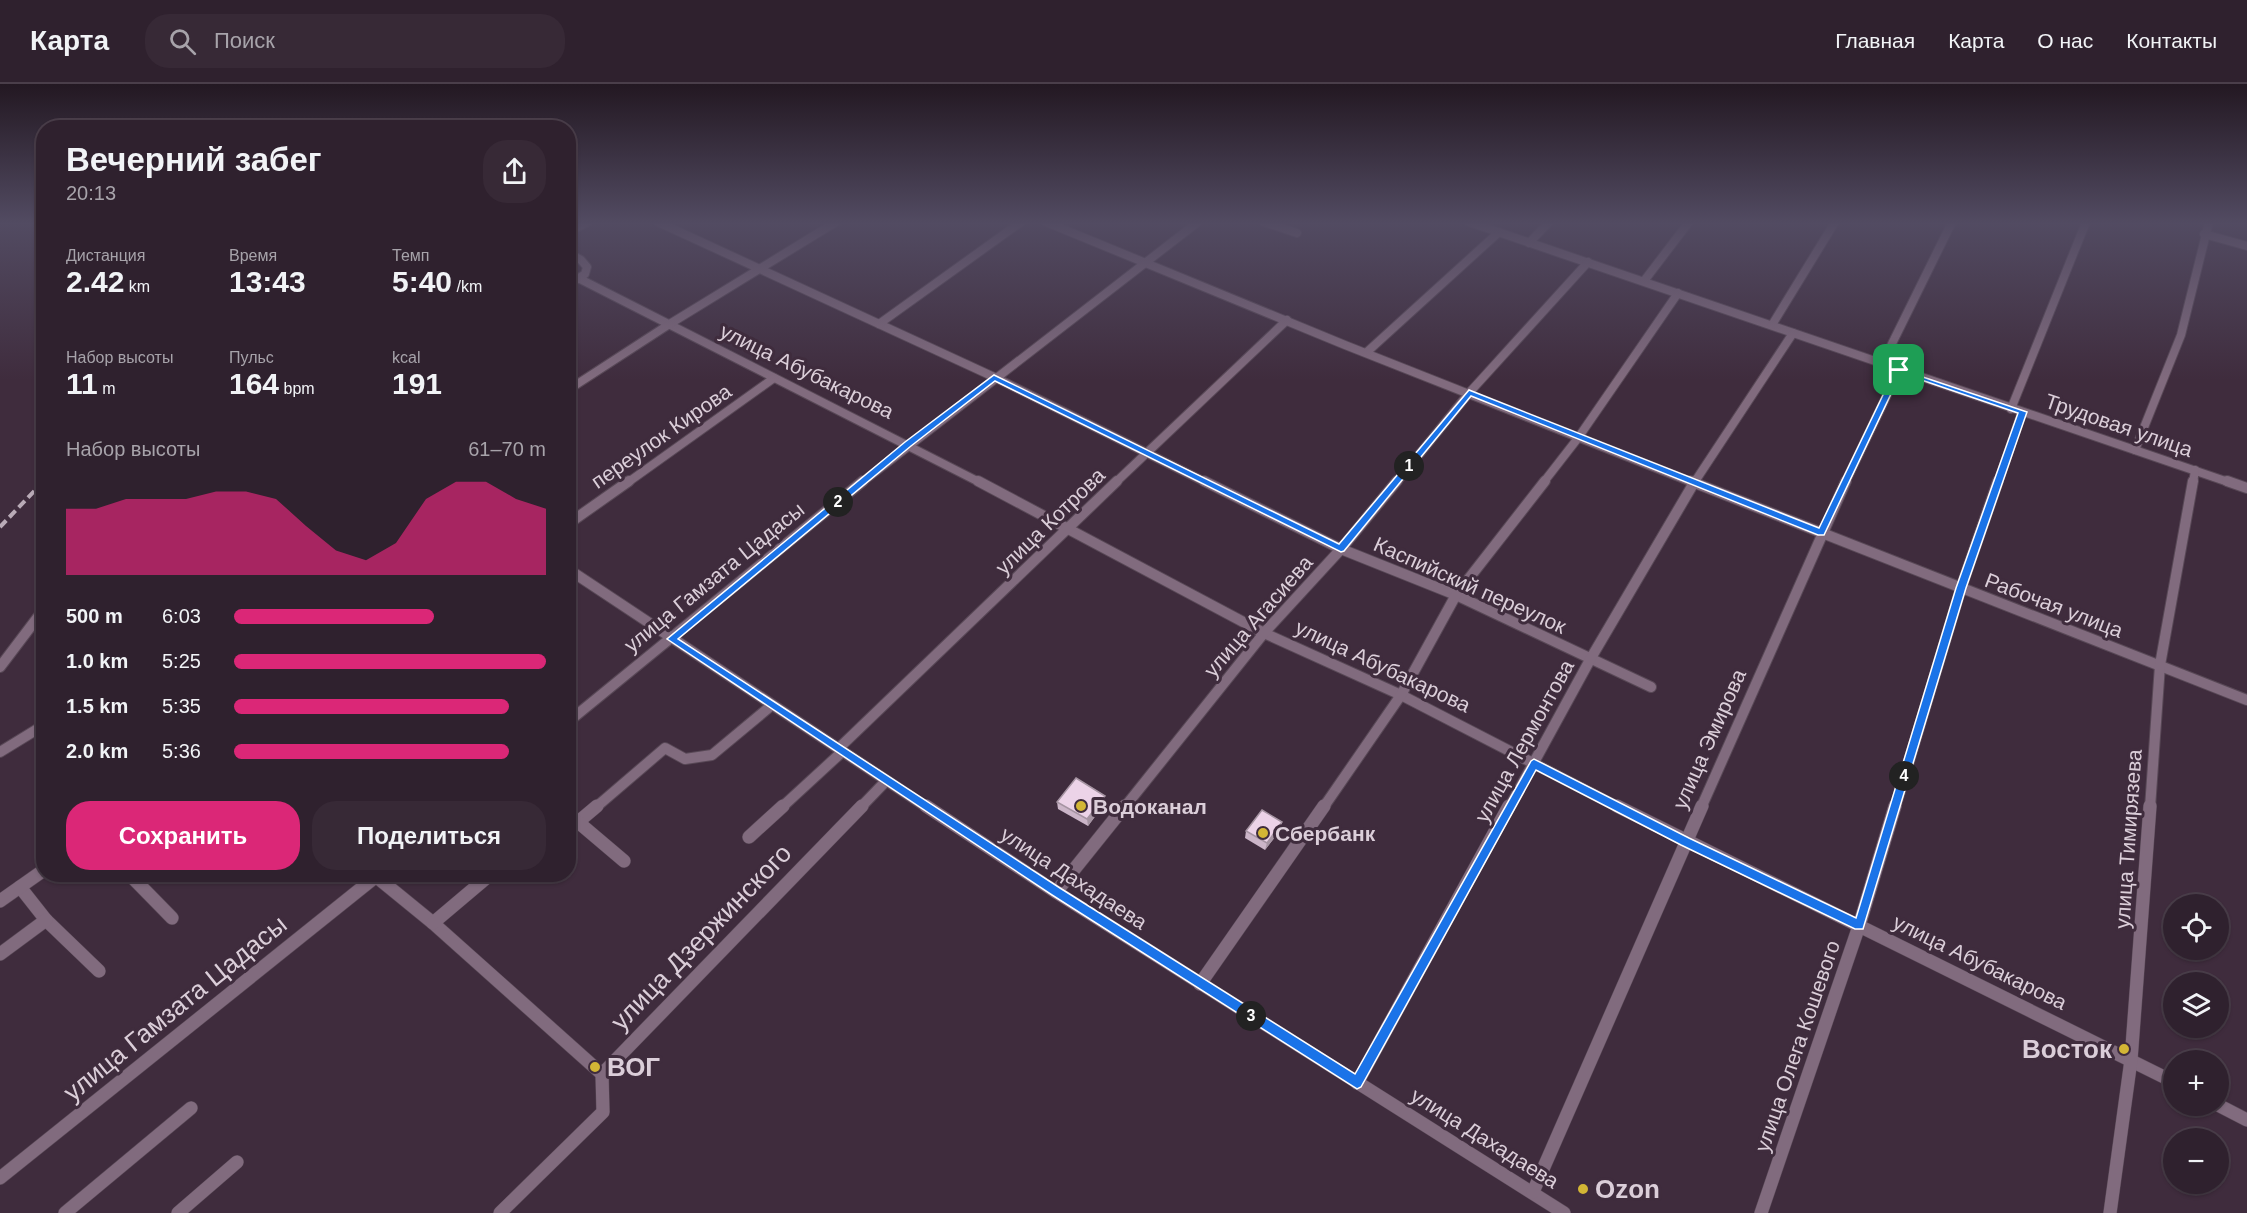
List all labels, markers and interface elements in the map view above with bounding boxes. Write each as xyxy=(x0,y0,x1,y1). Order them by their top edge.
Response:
search box xyxy=(145,14,565,68)
text: Карта xyxy=(30,25,109,56)
icon: search xyxy=(166,25,199,58)
text: Поиск xyxy=(214,28,275,53)
text: Главная xyxy=(1835,29,1915,52)
text: Карта xyxy=(1948,29,2004,52)
text: О нас xyxy=(2037,29,2093,52)
text: Контакты xyxy=(2126,29,2217,52)
button: share xyxy=(483,140,546,203)
text: Вечерний забег xyxy=(66,141,322,178)
text: 20:13 xyxy=(66,182,116,204)
text: Дистанция xyxy=(66,247,145,264)
text: Время xyxy=(229,247,277,264)
text: Темп xyxy=(392,247,429,264)
text: 2.42 xyxy=(66,265,124,298)
text: 13:43 xyxy=(229,265,306,298)
text: 5:40 xyxy=(392,265,452,298)
text: km xyxy=(124,278,150,295)
text: /km xyxy=(452,278,482,295)
street label: улица Абубакарова xyxy=(716,319,898,423)
pin xyxy=(1873,344,1924,395)
text: Набор высоты xyxy=(66,349,173,366)
text: Пульс xyxy=(229,349,274,366)
text: kcal xyxy=(392,349,420,366)
icon: arrive xyxy=(1882,353,1915,386)
text: 11 xyxy=(66,367,98,400)
text: 164 xyxy=(229,367,279,400)
text: 191 xyxy=(392,367,442,400)
street label: переулок Кирова xyxy=(587,379,736,493)
text: m xyxy=(98,380,116,397)
text: bpm xyxy=(279,380,315,397)
street label: Трудовая улица xyxy=(2042,389,2196,461)
text: Набор высоты xyxy=(66,438,200,460)
text: 61–70 m xyxy=(468,438,546,460)
pin: 1 xyxy=(1394,451,1424,481)
text: 1 xyxy=(1405,457,1413,474)
street label: улица Котрова xyxy=(991,463,1110,579)
pin: 2 xyxy=(823,487,853,517)
text: 2 xyxy=(834,493,842,510)
street label: улица Гамзата Цадасы xyxy=(619,497,809,657)
street label: Каспийский переулок xyxy=(1370,532,1570,638)
street label: улица Агасиева xyxy=(1199,550,1317,681)
street label: Рабочая улица xyxy=(1982,568,2126,642)
text: 500 m xyxy=(66,605,123,627)
text: 6:03 xyxy=(162,605,201,627)
street label: улица Абубакарова xyxy=(1292,615,1474,717)
text: 1.0 km xyxy=(66,650,128,672)
text: 5:25 xyxy=(162,650,201,672)
street label: улица Лермонтова xyxy=(1470,656,1578,826)
street label: улица Эмирова xyxy=(1668,665,1750,812)
text: 1.5 km xyxy=(66,695,128,717)
text: 5:35 xyxy=(162,695,201,717)
text: 2.0 km xyxy=(66,740,128,762)
text: 5:36 xyxy=(162,740,201,762)
street label: улица Тимирязева xyxy=(2110,748,2146,930)
pin: 4 xyxy=(1889,761,1919,791)
text: 4 xyxy=(1900,767,1908,784)
place label: Водоканал xyxy=(1093,795,1207,818)
marker: Водоканал xyxy=(1074,799,1088,813)
button: Сохранить xyxy=(66,801,300,870)
button: Поделиться xyxy=(312,801,546,870)
street label: улица Дахадаева xyxy=(997,822,1152,934)
place label: Сбербанк xyxy=(1275,822,1376,845)
marker: Сбербанк xyxy=(1256,826,1270,840)
street label: улица Дзержинского xyxy=(605,838,797,1036)
map controls xyxy=(2163,894,2229,1194)
button: locate xyxy=(2163,894,2229,960)
street label: улица Гамзата Цадасы xyxy=(58,909,292,1107)
street label: улица Абубакарова xyxy=(1889,910,2071,1014)
street label: улица Олега Кошевого xyxy=(1750,937,1844,1155)
button: layers xyxy=(2163,972,2229,1038)
pin: 3 xyxy=(1236,1001,1266,1031)
text: 3 xyxy=(1247,1007,1255,1024)
place label: Восток xyxy=(2022,1034,2113,1064)
marker: Восток xyxy=(2117,1042,2131,1056)
button: + xyxy=(2163,1050,2229,1116)
place label: ВОГ xyxy=(607,1052,660,1082)
marker: ВОГ xyxy=(588,1060,602,1074)
street label: улица Дахадаева xyxy=(1407,1083,1563,1193)
button: − xyxy=(2163,1128,2229,1194)
place label: Ozon xyxy=(1595,1174,1660,1204)
marker: Ozon xyxy=(1576,1182,1590,1196)

